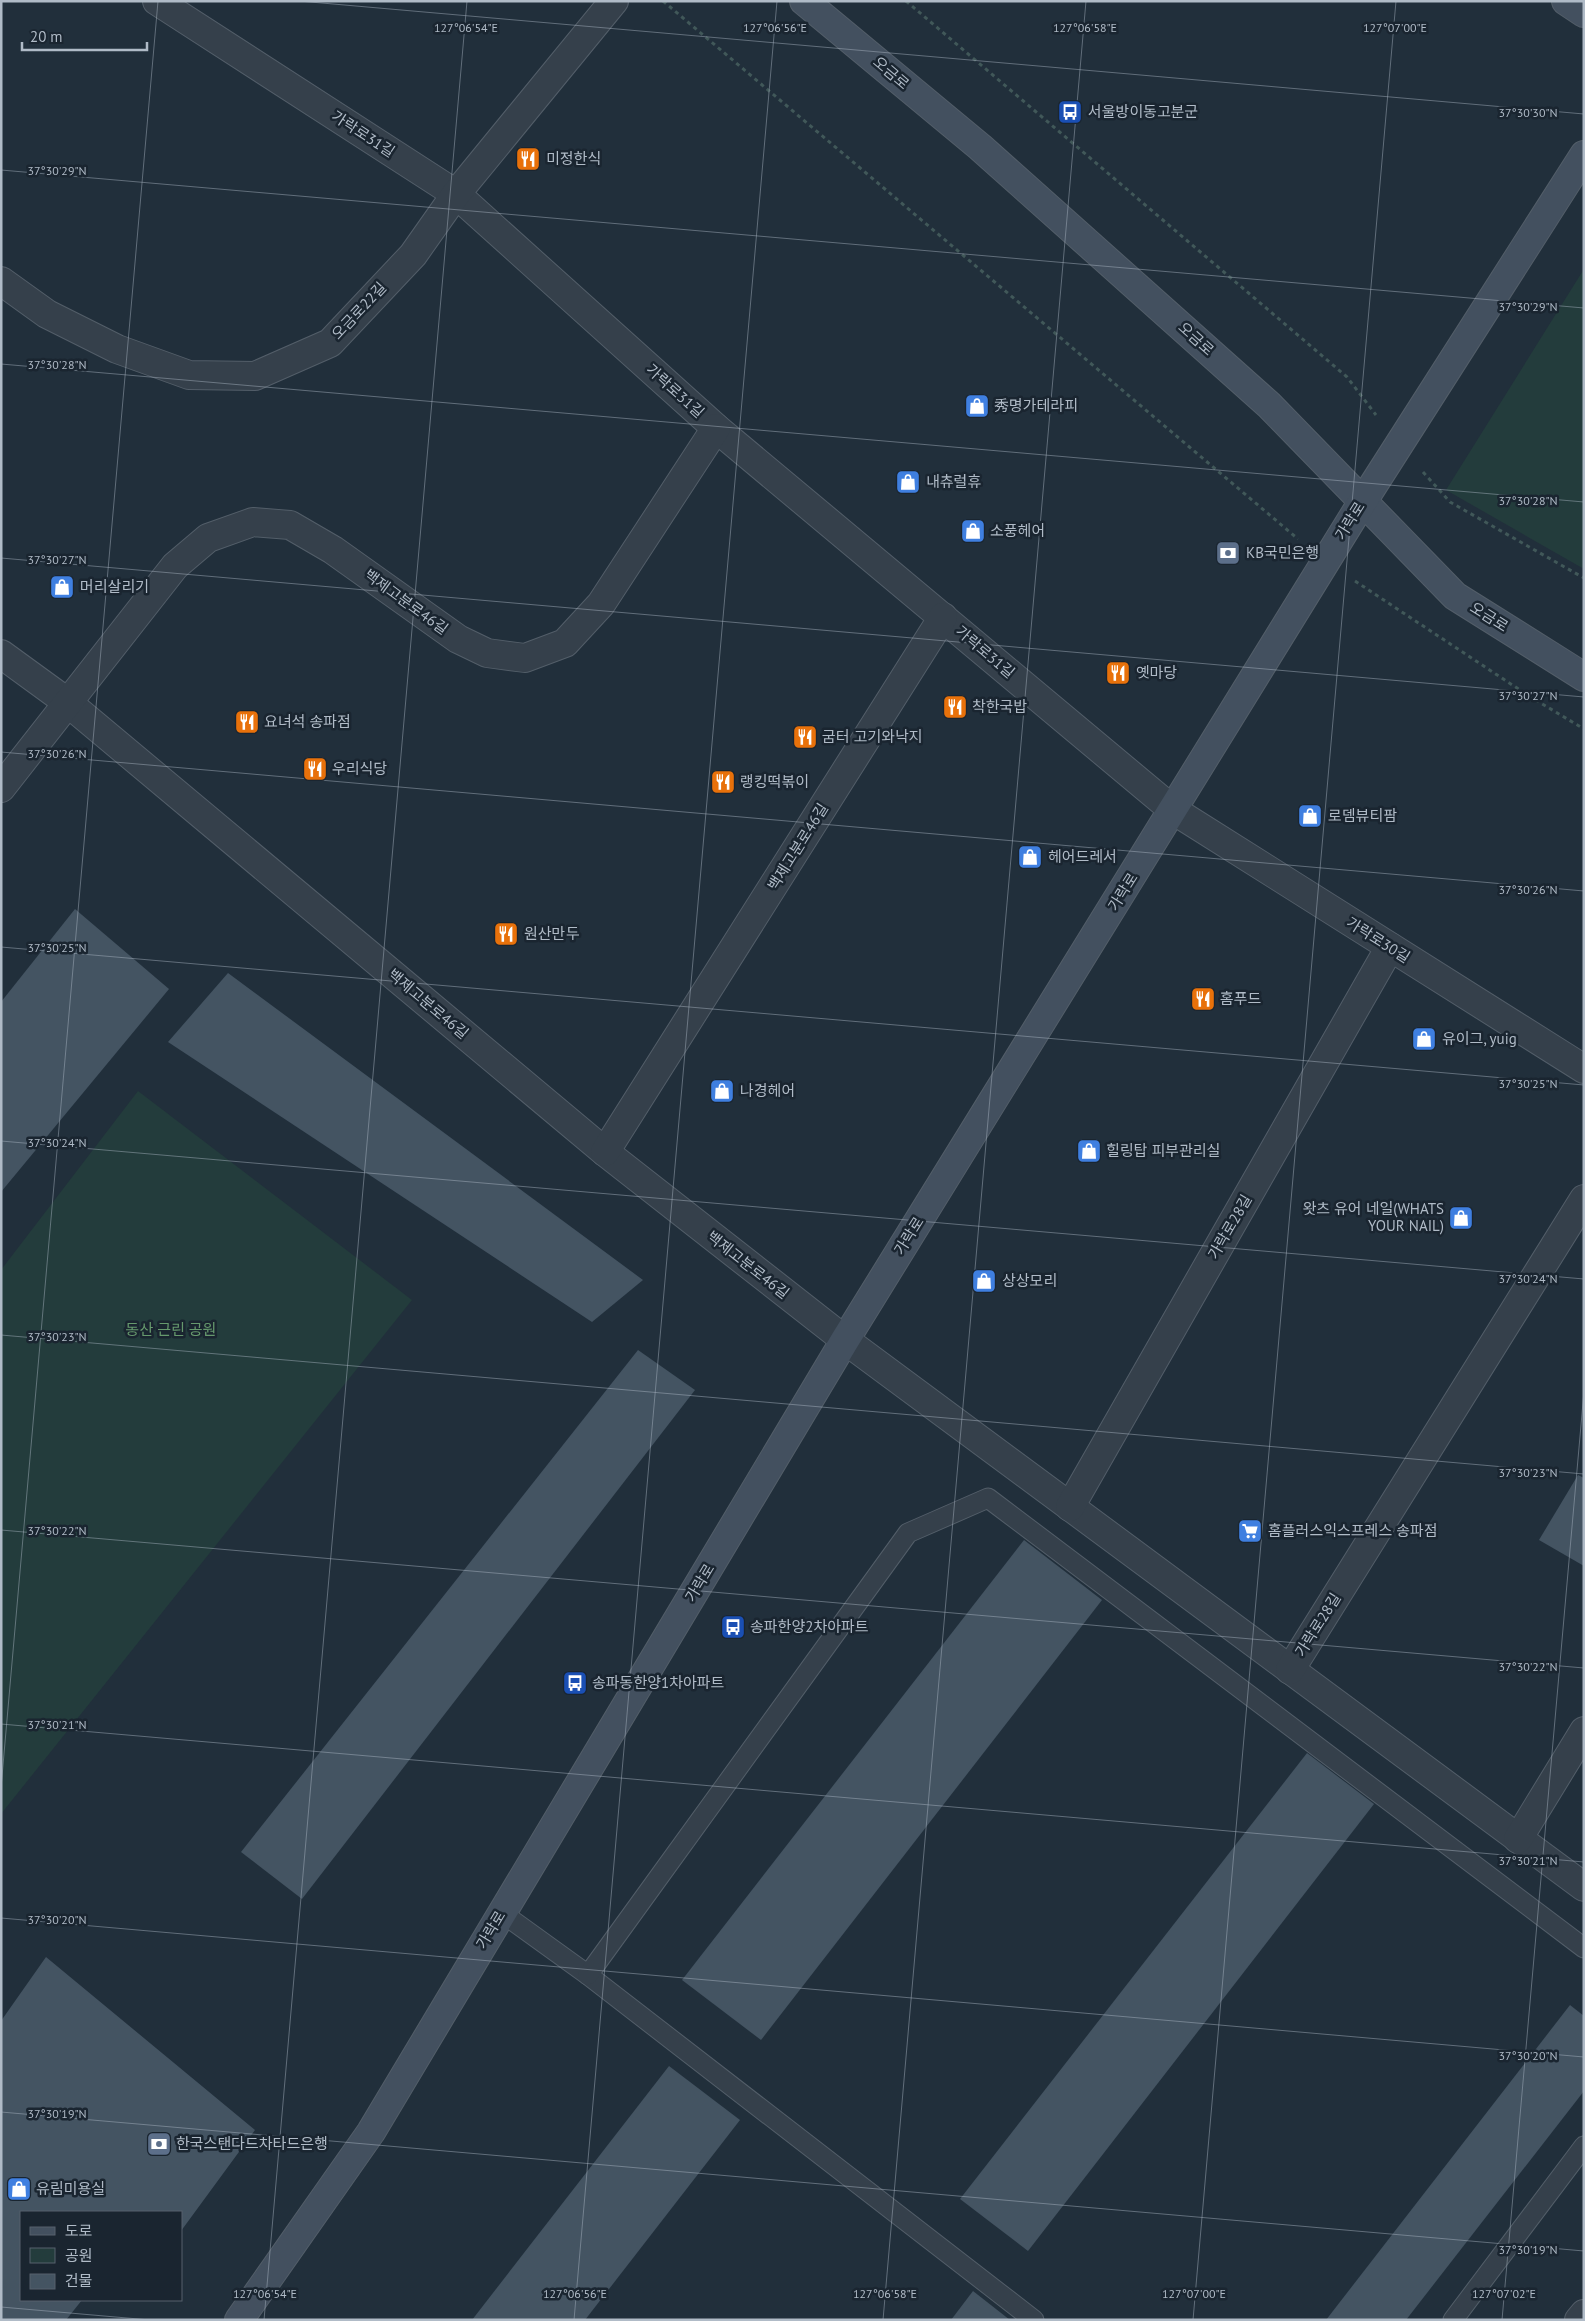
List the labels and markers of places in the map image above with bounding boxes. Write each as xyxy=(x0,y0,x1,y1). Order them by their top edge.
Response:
bus stop icon: 서울방이동고분군 xyxy=(1057,99,1083,125)
place label: 서울방이동고분군 xyxy=(1088,102,1198,121)
restaurant icon: 미정한식 xyxy=(515,146,541,172)
place label: 미정한식 xyxy=(546,149,601,168)
shop icon: 秀명가테라피 xyxy=(964,393,990,419)
place label: 秀명가테라피 xyxy=(994,396,1078,415)
shop icon: 내츄럴휴 xyxy=(895,469,921,495)
place label: 내츄럴휴 xyxy=(926,472,981,491)
shop icon: 소풍헤어 xyxy=(960,518,986,544)
place label: 소풍헤어 xyxy=(990,521,1045,540)
bank icon: KB국민은행 xyxy=(1215,540,1241,566)
place label: KB국민은행 xyxy=(1246,543,1319,562)
shop icon: 머리살리기 xyxy=(49,574,75,600)
place label: 머리살리기 xyxy=(80,577,149,596)
restaurant icon: 옛마당 xyxy=(1105,660,1131,686)
place label: 옛마당 xyxy=(1136,663,1178,682)
restaurant icon: 착한국밥 xyxy=(942,694,968,720)
place label: 착한국밥 xyxy=(972,697,1027,716)
restaurant icon: 요녀석 송파점 xyxy=(234,709,260,735)
place label: 요녀석 송파점 xyxy=(264,712,351,731)
restaurant icon: 굼터 고기와낙지 xyxy=(792,724,818,750)
place label: 굼터 고기와낙지 xyxy=(822,727,923,746)
restaurant icon: 우리식당 xyxy=(302,756,328,782)
place label: 우리식당 xyxy=(332,759,387,778)
restaurant icon: 랭킹떡볶이 xyxy=(710,769,736,795)
place label: 랭킹떡볶이 xyxy=(740,772,809,791)
shop icon: 로뎀뷰티팜 xyxy=(1297,803,1323,829)
place label: 로뎀뷰티팜 xyxy=(1328,806,1397,825)
shop icon: 헤어드레서 xyxy=(1017,844,1043,870)
place label: 헤어드레서 xyxy=(1048,847,1117,866)
restaurant icon: 원산만두 xyxy=(493,921,519,947)
place label: 원산만두 xyxy=(524,924,579,943)
restaurant icon: 홈푸드 xyxy=(1190,986,1216,1012)
place label: 홈푸드 xyxy=(1220,989,1262,1008)
shop icon: 유이그, yuig xyxy=(1411,1026,1437,1052)
place label: 유이그, yuig xyxy=(1442,1029,1517,1048)
shop icon: 나경헤어 xyxy=(709,1078,735,1104)
place label: 나경헤어 xyxy=(740,1081,795,1100)
shop icon: 힐링탑 피부관리실 xyxy=(1076,1138,1102,1164)
place label: 힐링탑 피부관리실 xyxy=(1106,1141,1220,1160)
place label: 왓츠 유어 네일(WHATS YOUR NAIL) xyxy=(1302,1199,1444,1235)
shop icon: 왓츠 유어 네일(WHATS YOUR NAIL) xyxy=(1448,1205,1474,1231)
shop icon: 상상모리 xyxy=(971,1268,997,1294)
place label: 상상모리 xyxy=(1002,1271,1057,1290)
supermarket icon: 홈플러스익스프레스 송파점 xyxy=(1237,1518,1263,1544)
place label: 홈플러스익스프레스 송파점 xyxy=(1268,1521,1438,1540)
bus stop icon: 송파한양2차아파트 xyxy=(720,1614,746,1640)
place label: 송파한양2차아파트 xyxy=(750,1617,869,1636)
bus stop icon: 송파동한양1차아파트 xyxy=(562,1670,588,1696)
place label: 송파동한양1차아파트 xyxy=(592,1673,725,1692)
bank icon: 한국스탠다드차타드은행 xyxy=(146,2131,172,2157)
place label: 한국스탠다드차타드은행 xyxy=(176,2134,328,2153)
shop icon: 유림미용실 xyxy=(6,2176,32,2202)
place label: 유림미용실 xyxy=(36,2179,105,2198)

